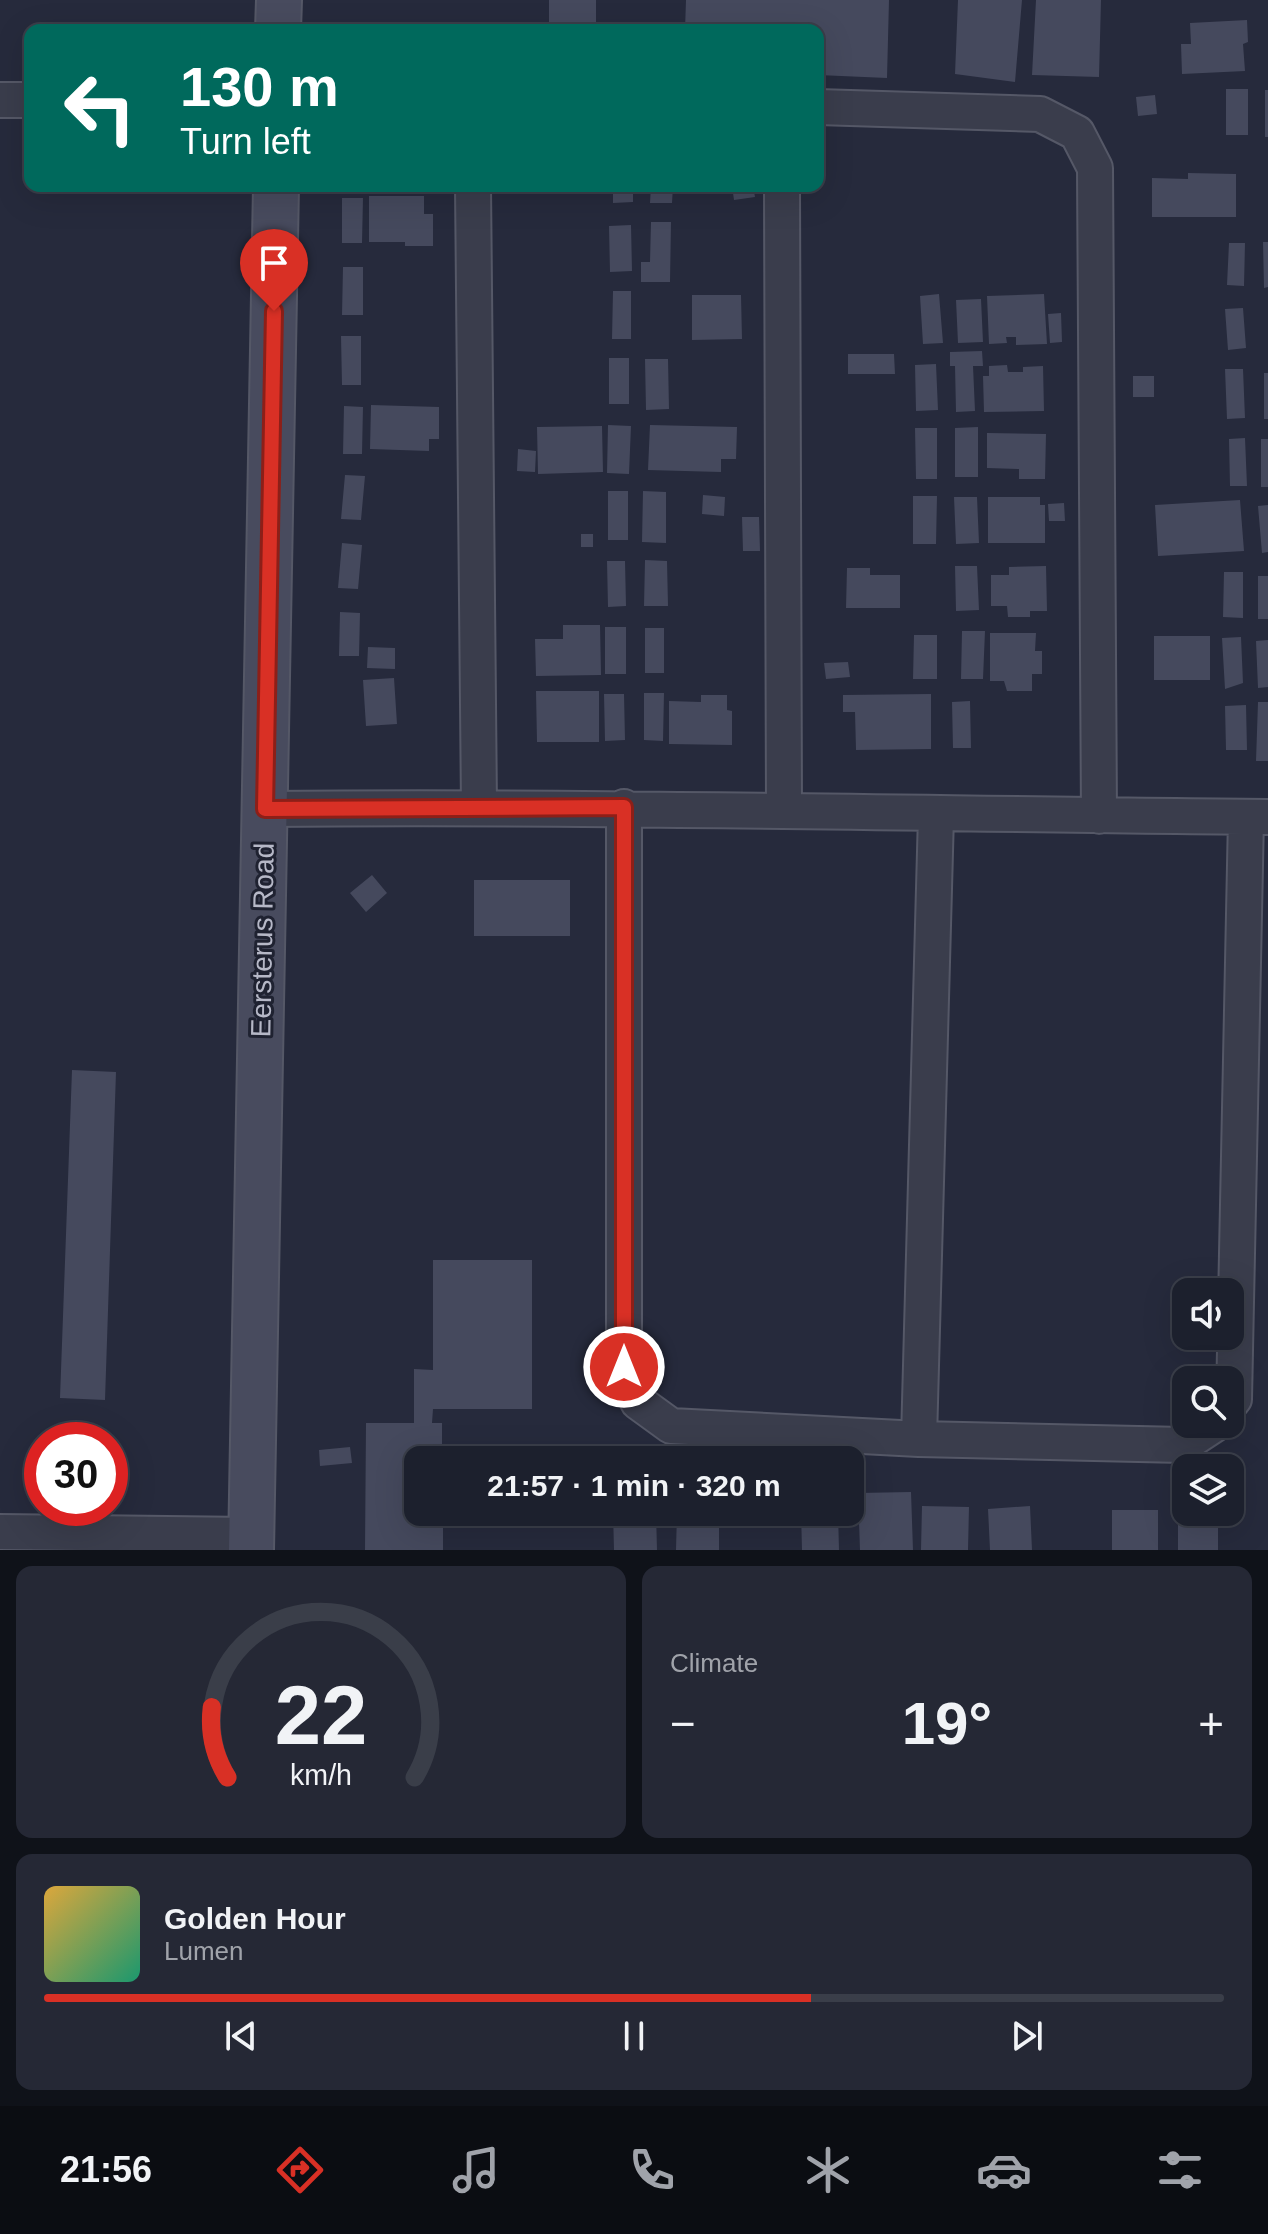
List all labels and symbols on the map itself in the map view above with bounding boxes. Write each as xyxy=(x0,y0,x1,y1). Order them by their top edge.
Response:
pin xyxy=(240,229,308,311)
street label: Eersterus Road xyxy=(245,842,280,1038)
position arrow xyxy=(582,1325,666,1409)
speed limit sign: 30 xyxy=(24,1422,128,1526)

